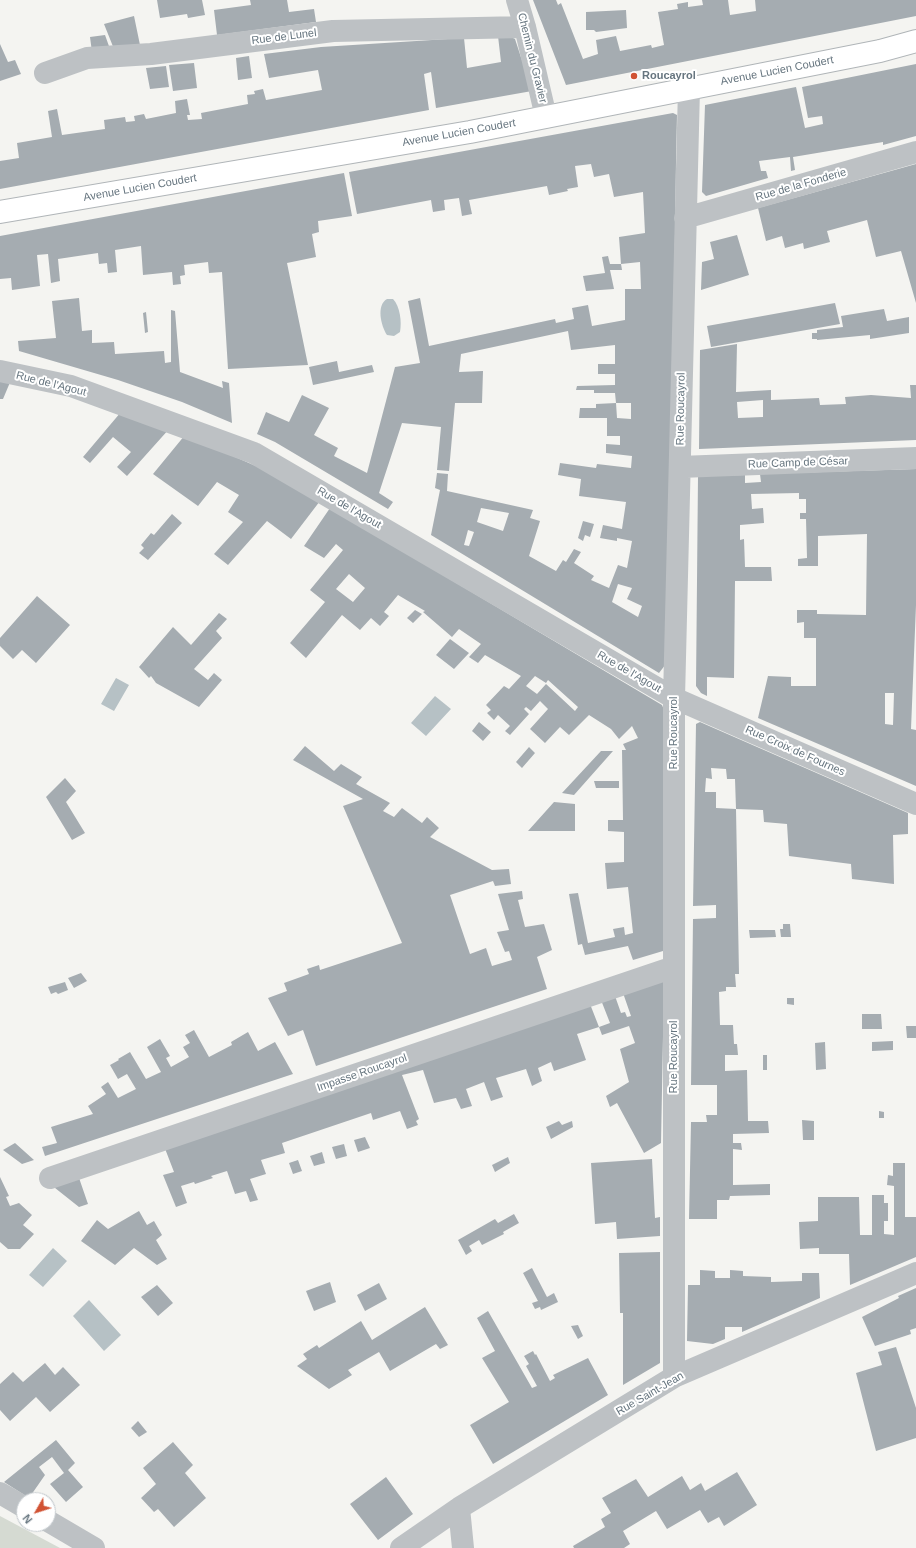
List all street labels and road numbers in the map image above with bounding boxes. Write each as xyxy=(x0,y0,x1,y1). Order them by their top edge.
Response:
street label: Chemin du Gravier xyxy=(514,12,550,104)
street label: Rue de Lunel xyxy=(251,26,317,48)
street label: Avenue Lucien Coudert xyxy=(719,54,835,88)
street label: Avenue Lucien Coudert xyxy=(401,117,517,149)
street label: Rue de la Fonderie xyxy=(754,166,848,204)
street label: Avenue Lucien Coudert xyxy=(82,172,198,204)
street label: Rue de l'Agout xyxy=(15,369,87,399)
street label: Rue Roucayrol xyxy=(674,373,688,445)
street label: Rue Camp de César xyxy=(748,455,848,471)
street label: Rue de l'Agout xyxy=(315,484,383,532)
street label: Rue de l'Agout xyxy=(595,648,663,696)
street label: Rue Roucayrol xyxy=(667,697,681,769)
street label: Rue Croix de Fournes xyxy=(743,723,847,779)
street label: Rue Roucayrol xyxy=(667,1021,681,1093)
street label: Impasse Roucayrol xyxy=(315,1051,409,1095)
street label: Rue Saint-Jean xyxy=(614,1369,686,1419)

